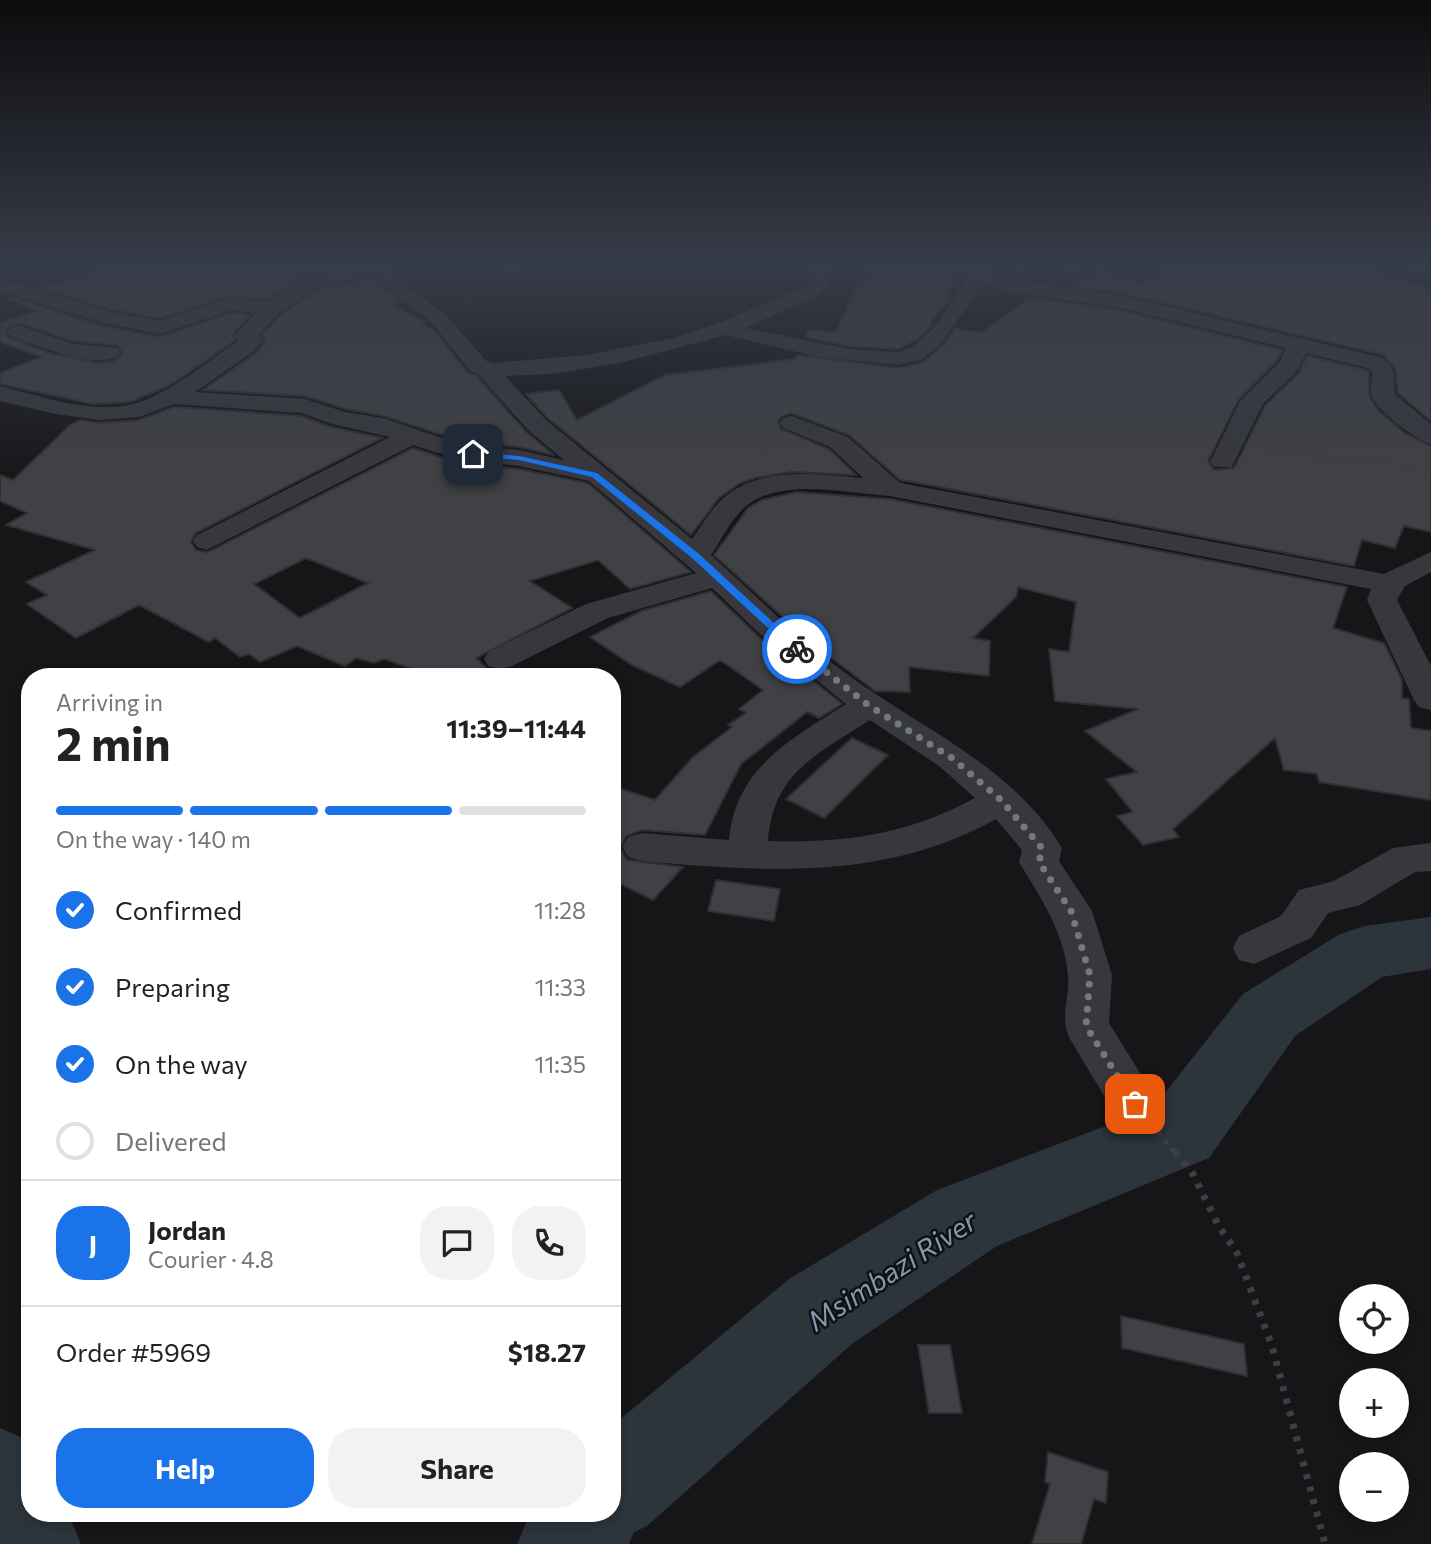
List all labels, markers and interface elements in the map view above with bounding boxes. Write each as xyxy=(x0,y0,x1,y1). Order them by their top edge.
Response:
pin xyxy=(443,424,503,484)
icon: home xyxy=(454,435,492,473)
courier xyxy=(762,614,832,684)
icon: bike xyxy=(778,630,816,668)
text: Arriving in xyxy=(56,688,163,716)
text: 11:39–11:44 xyxy=(446,712,586,743)
text: 2 min xyxy=(56,714,171,770)
text: On the way · 140 m xyxy=(56,825,251,853)
icon: check xyxy=(56,891,94,929)
text: Confirmed xyxy=(115,894,242,925)
text: 11:28 xyxy=(534,896,586,924)
icon: check xyxy=(56,968,94,1006)
text: Preparing xyxy=(115,971,230,1002)
text: 11:33 xyxy=(535,973,586,1001)
icon: check xyxy=(56,1045,94,1083)
text: On the way xyxy=(115,1048,248,1079)
text: 11:35 xyxy=(535,1050,586,1078)
pin xyxy=(1105,1074,1165,1134)
icon: bag xyxy=(1116,1085,1154,1123)
text: Delivered xyxy=(115,1125,226,1156)
water label: Msimbazi River xyxy=(800,1202,983,1337)
button: chat xyxy=(420,1206,494,1280)
button: phone xyxy=(512,1206,586,1280)
text: Jordan xyxy=(148,1214,226,1245)
text: J xyxy=(89,1228,97,1259)
text: Courier · 4.8 xyxy=(148,1245,274,1273)
map controls xyxy=(1339,1284,1409,1522)
button: locate xyxy=(1339,1284,1409,1354)
text: Order #5969 xyxy=(56,1336,211,1367)
text: $18.27 xyxy=(508,1336,586,1367)
button: + xyxy=(1339,1368,1409,1438)
button: Help xyxy=(56,1428,314,1508)
button: Share xyxy=(328,1428,586,1508)
button: − xyxy=(1339,1452,1409,1522)

